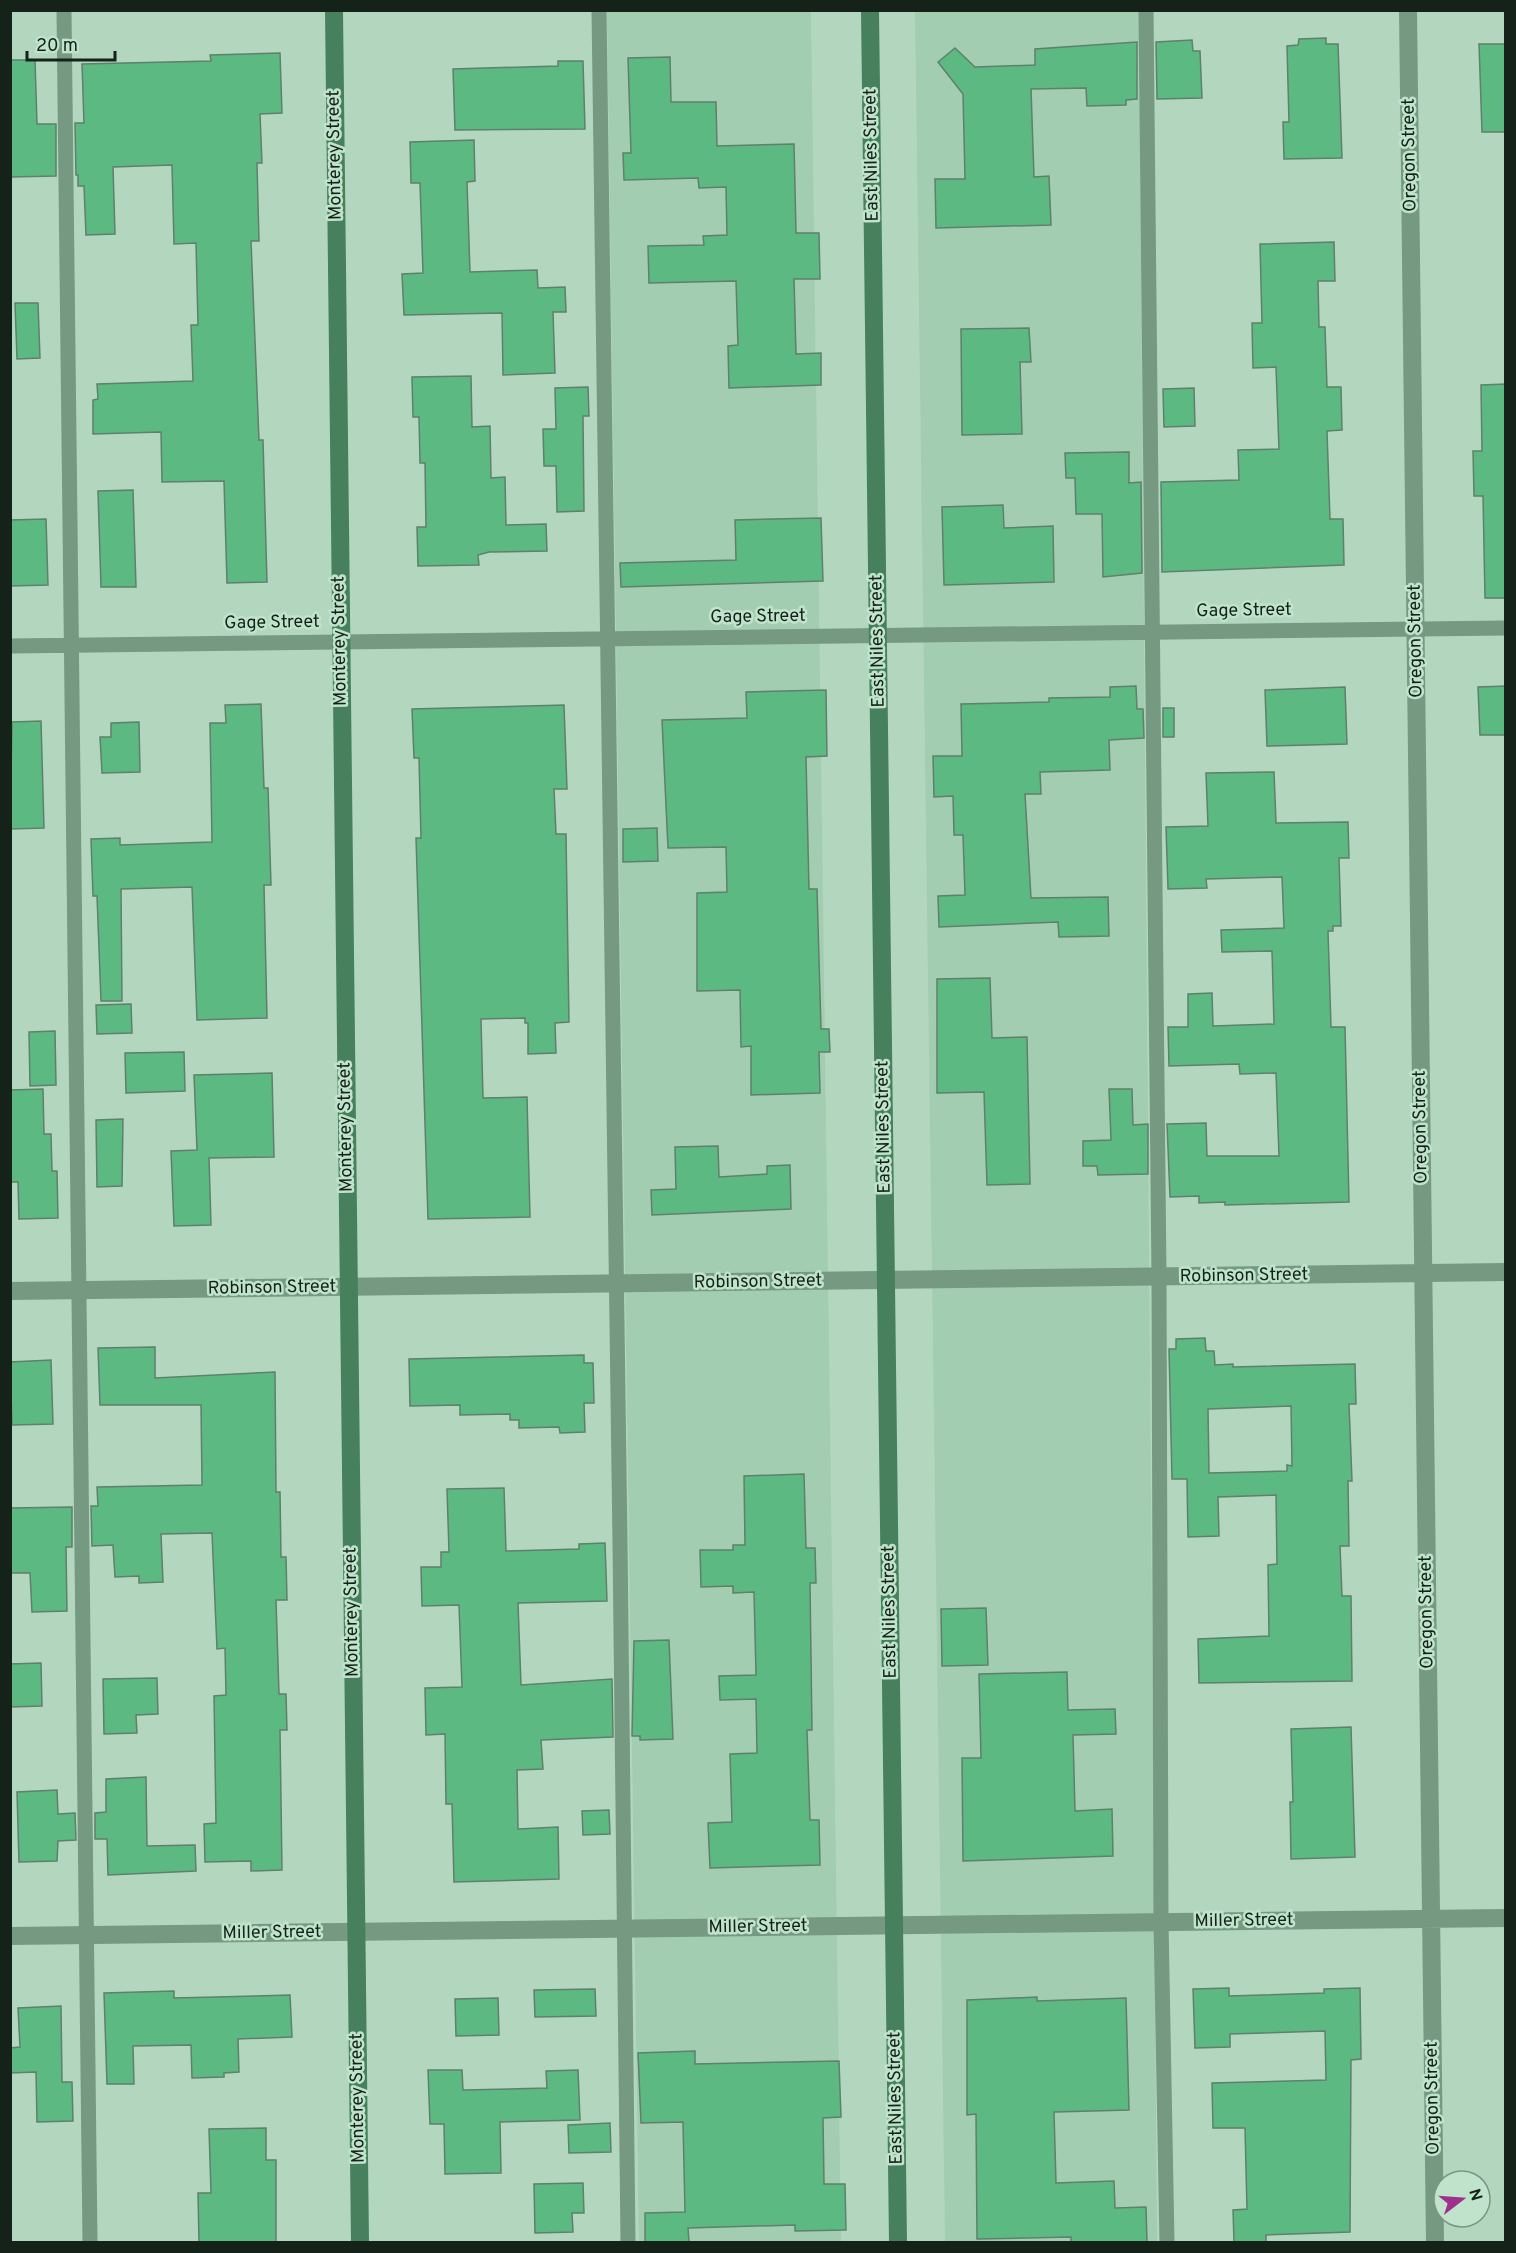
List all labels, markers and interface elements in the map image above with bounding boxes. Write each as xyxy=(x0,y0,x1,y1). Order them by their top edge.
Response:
scale bar xyxy=(27,24,116,62)
text: 20 m xyxy=(36,35,78,58)
street label: East Niles Street xyxy=(859,88,885,222)
street label: Monterey Street xyxy=(322,90,348,220)
street label: Oregon Street xyxy=(1398,98,1422,212)
street label: East Niles Street xyxy=(865,574,891,708)
street label: Monterey Street xyxy=(327,576,353,706)
street label: Oregon Street xyxy=(1404,584,1428,698)
street label: Gage Street xyxy=(1196,599,1292,623)
street label: Gage Street xyxy=(710,605,806,629)
street label: Gage Street xyxy=(224,611,320,635)
street label: East Niles Street xyxy=(871,1060,897,1194)
street label: Monterey Street xyxy=(333,1062,359,1192)
street label: Oregon Street xyxy=(1409,1070,1433,1184)
street label: Robinson Street xyxy=(1180,1263,1308,1289)
street label: Robinson Street xyxy=(694,1269,822,1295)
street label: Robinson Street xyxy=(208,1275,336,1301)
street label: East Niles Street xyxy=(877,1545,903,1679)
street label: Monterey Street xyxy=(339,1547,365,1677)
street label: Oregon Street xyxy=(1415,1555,1439,1669)
street label: Miller Street xyxy=(1194,1909,1294,1933)
street label: Miller Street xyxy=(708,1915,808,1939)
street label: Miller Street xyxy=(222,1921,322,1945)
street label: East Niles Street xyxy=(883,2031,909,2165)
street label: Monterey Street xyxy=(345,2033,371,2163)
street label: Oregon Street xyxy=(1421,2041,1445,2155)
north arrow xyxy=(1432,2169,1492,2229)
text: N xyxy=(1463,2187,1486,2204)

